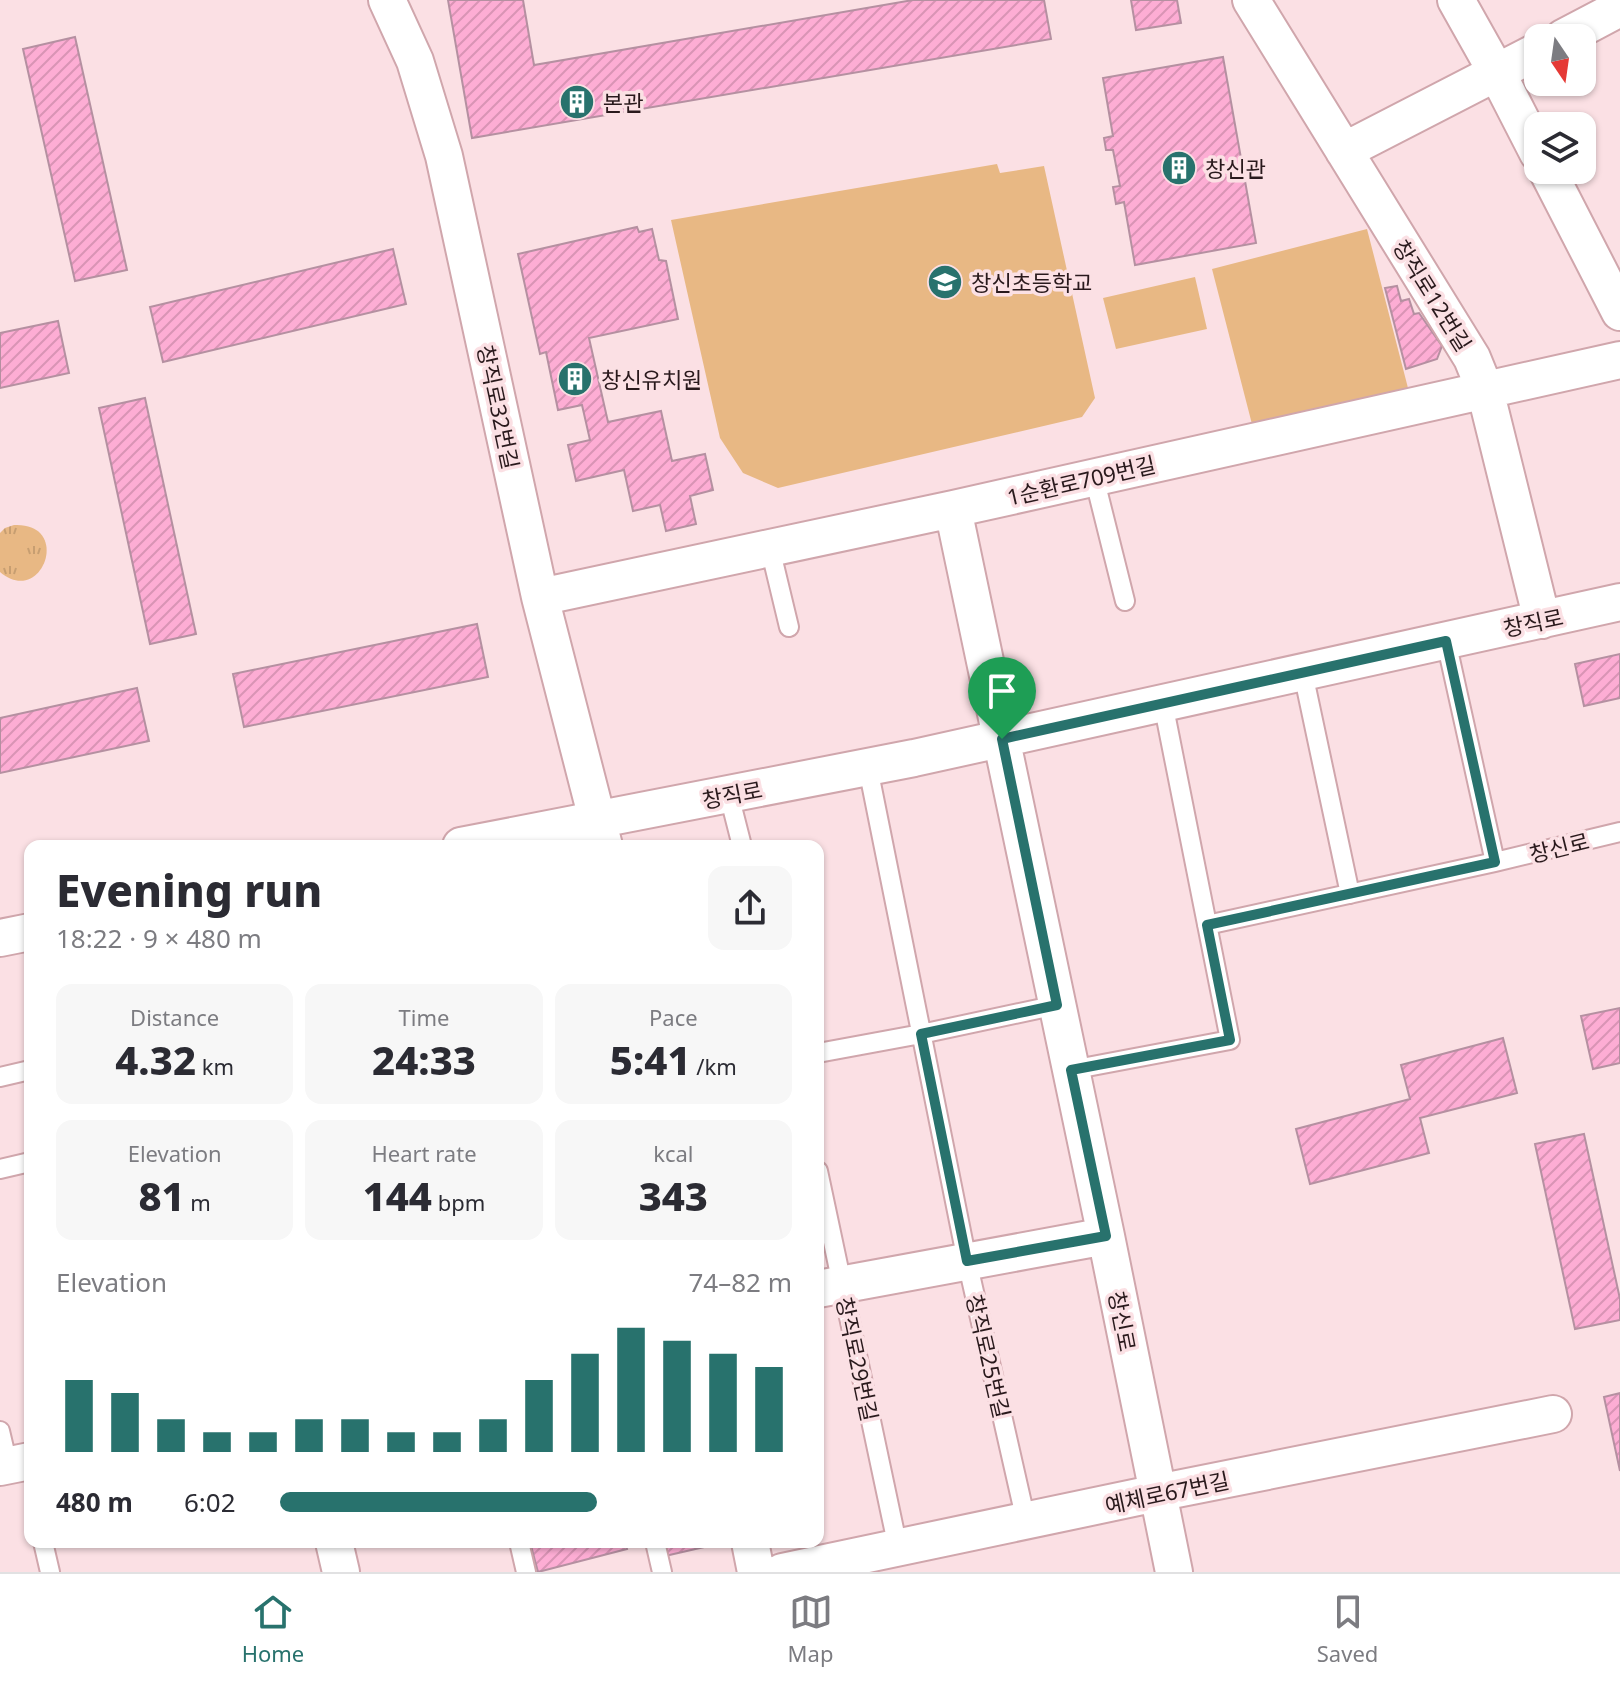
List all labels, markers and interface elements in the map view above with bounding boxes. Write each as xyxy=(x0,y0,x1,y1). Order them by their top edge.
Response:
north arrow xyxy=(1524,24,1596,96)
map controls xyxy=(1524,24,1596,184)
building icon: 본관 xyxy=(558,83,596,121)
place label: 본관 xyxy=(603,87,643,117)
button: layers xyxy=(1524,112,1596,184)
building icon: 창신관 xyxy=(1160,149,1198,187)
place label: 창신관 xyxy=(1205,153,1266,183)
street label: 창직로12번길 xyxy=(1387,233,1479,357)
school or university icon: 창신초등학교 xyxy=(926,263,964,301)
place label: 창신초등학교 xyxy=(971,267,1092,297)
street label: 창직로32번길 xyxy=(471,342,527,472)
building icon: 창신유치원 xyxy=(556,360,594,398)
place label: 창신유치원 xyxy=(601,364,702,394)
street label: 1순환로709번길 xyxy=(1004,448,1158,512)
street label: 창직로 xyxy=(1500,601,1566,643)
pin xyxy=(968,657,1036,739)
icon: arrive xyxy=(980,669,1024,713)
street label: 창직로 xyxy=(699,773,765,815)
street label: 창신로 xyxy=(1526,825,1592,869)
text: Evening run xyxy=(56,860,322,920)
button: share xyxy=(708,866,792,950)
text: 18:22 · 9 × 480 m xyxy=(56,920,262,956)
text: Distance xyxy=(130,1002,219,1032)
text: Time xyxy=(399,1002,449,1032)
text: Pace xyxy=(649,1002,698,1032)
text: 4.32 xyxy=(115,1032,196,1087)
text: 24:33 xyxy=(372,1032,476,1087)
text: 5:41 xyxy=(610,1032,691,1087)
text: km xyxy=(196,1051,234,1081)
text: /km xyxy=(691,1051,737,1081)
text: Elevation xyxy=(128,1138,222,1168)
text: Heart rate xyxy=(371,1138,477,1168)
text: kcal xyxy=(653,1138,693,1168)
text: 81 xyxy=(138,1168,185,1223)
text: 144 xyxy=(363,1168,432,1223)
text: 343 xyxy=(639,1168,708,1223)
text: m xyxy=(185,1187,211,1217)
text: bpm xyxy=(432,1187,485,1217)
text: Elevation xyxy=(56,1264,167,1300)
text: 74–82 m xyxy=(688,1264,792,1300)
street label: 창신로 xyxy=(1102,1288,1144,1354)
street label: 창직로25번길 xyxy=(960,1291,1018,1421)
street label: 창직로29번길 xyxy=(830,1294,886,1424)
street label: 예체로67번길 xyxy=(1102,1464,1232,1520)
text: 480 m xyxy=(56,1484,133,1520)
text: 6:02 xyxy=(184,1484,236,1520)
tab: Home xyxy=(242,1590,304,1668)
tab: Map xyxy=(788,1590,833,1668)
tab: Saved xyxy=(1317,1590,1378,1668)

